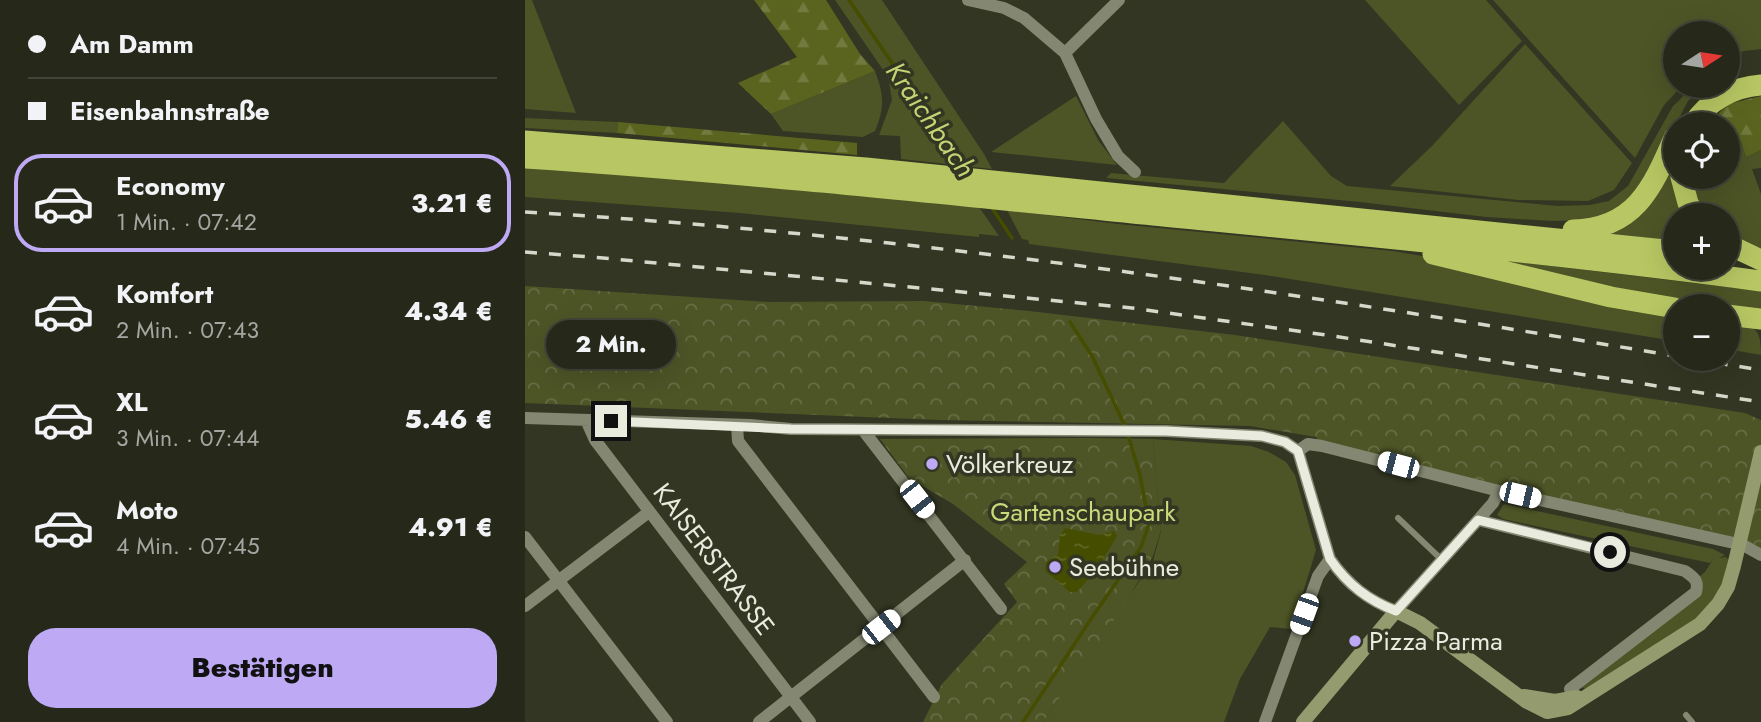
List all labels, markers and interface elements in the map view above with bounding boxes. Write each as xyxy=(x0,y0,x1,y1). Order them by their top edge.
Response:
north arrow xyxy=(1663,21,1739,98)
map controls xyxy=(1663,21,1740,371)
text: Am Damm xyxy=(70,25,194,63)
water label: Kraichbach xyxy=(876,53,985,185)
text: Eisenbahnstraße xyxy=(70,92,270,130)
button: locate xyxy=(1663,112,1740,189)
text: Economy xyxy=(116,167,225,205)
icon: car xyxy=(32,172,95,235)
text: 3.21 € xyxy=(411,184,493,222)
button: + xyxy=(1663,203,1740,280)
text: 1 Min. · 07:42 xyxy=(116,205,257,239)
text: Komfort xyxy=(116,275,213,313)
icon: car xyxy=(32,280,95,343)
text: 4.34 € xyxy=(404,292,493,330)
button: − xyxy=(1663,294,1740,371)
text: 2 Min. · 07:43 xyxy=(116,313,259,347)
callout: 2 Min. xyxy=(546,320,676,368)
text: 2 Min. xyxy=(575,327,647,361)
text: XL xyxy=(116,383,148,421)
icon: car xyxy=(32,388,95,451)
text: 5.46 € xyxy=(404,400,493,438)
route end xyxy=(595,405,627,437)
text: 3 Min. · 07:44 xyxy=(116,421,259,455)
place label: Völkerkreuz xyxy=(946,445,1074,483)
car xyxy=(1375,449,1422,481)
marker: Völkerkreuz xyxy=(924,456,940,472)
street label: KAISERSTRASSE xyxy=(644,475,784,643)
car xyxy=(896,476,939,522)
car xyxy=(1498,480,1543,510)
text: Moto xyxy=(116,491,178,529)
park label: Gartenschaupark xyxy=(990,493,1176,531)
icon: car xyxy=(32,496,95,559)
text: 4.91 € xyxy=(408,508,493,546)
text: 4 Min. · 07:45 xyxy=(116,529,260,563)
route start xyxy=(1594,536,1626,568)
place label: Seebühne xyxy=(1069,548,1179,586)
marker: Seebühne xyxy=(1047,559,1063,575)
car xyxy=(1287,591,1322,637)
car xyxy=(858,606,905,648)
place label: Pizza Parma xyxy=(1369,622,1503,660)
button: Bestätigen xyxy=(28,628,497,708)
marker: Pizza Parma xyxy=(1347,633,1363,649)

